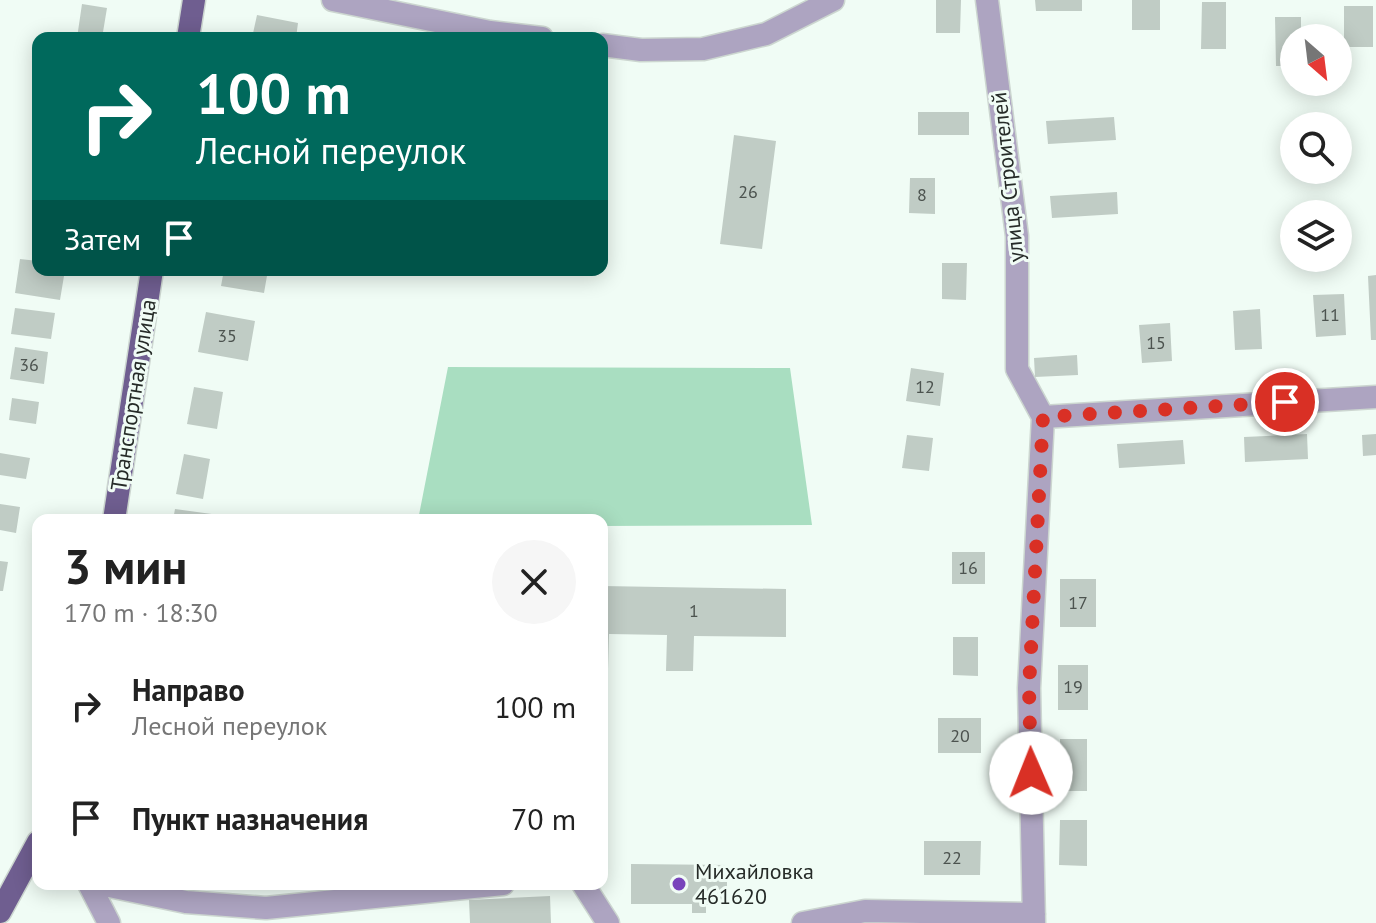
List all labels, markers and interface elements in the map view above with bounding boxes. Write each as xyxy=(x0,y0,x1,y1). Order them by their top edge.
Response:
north arrow xyxy=(1280,24,1352,96)
map controls xyxy=(1280,24,1352,272)
text: 100 m xyxy=(196,57,351,129)
icon: right xyxy=(64,64,168,168)
street label: улица Строителей xyxy=(984,91,1030,263)
button: search xyxy=(1280,112,1352,184)
text: Лесной переулок xyxy=(196,127,466,174)
house number: 26 xyxy=(738,180,758,203)
house number: 8 xyxy=(917,183,927,206)
button: layers xyxy=(1280,200,1352,272)
icon: arrive xyxy=(157,216,201,260)
text: Затем xyxy=(64,219,141,258)
street label: Транспортная улица xyxy=(104,297,162,493)
house number: 11 xyxy=(1320,303,1340,326)
house number: 35 xyxy=(217,324,237,347)
house number: 15 xyxy=(1146,331,1166,354)
house number: 36 xyxy=(19,353,39,376)
pin xyxy=(1251,368,1319,436)
house number: 12 xyxy=(915,375,935,398)
icon: arrive xyxy=(1263,380,1307,424)
text: 3 мин xyxy=(64,535,187,597)
button: close xyxy=(492,540,576,624)
house number: 16 xyxy=(958,556,978,579)
house number: 17 xyxy=(1068,591,1088,614)
text: 170 m · 18:30 xyxy=(64,596,218,629)
house number: 1 xyxy=(689,599,699,622)
text: Направо xyxy=(132,670,245,709)
house number: 19 xyxy=(1063,675,1083,698)
icon: right xyxy=(64,684,108,728)
text: 100 m xyxy=(495,687,576,726)
text: Лесной переулок xyxy=(132,709,327,742)
house number: 20 xyxy=(950,724,970,747)
position arrow xyxy=(989,731,1073,815)
icon: arrive xyxy=(64,796,108,840)
text: Пункт назначения xyxy=(132,799,368,838)
text: 70 m xyxy=(511,799,576,838)
house number: 22 xyxy=(942,846,962,869)
place label: Михайловка 461620 xyxy=(695,857,814,910)
marker: Михайловка 461620 xyxy=(670,875,688,893)

